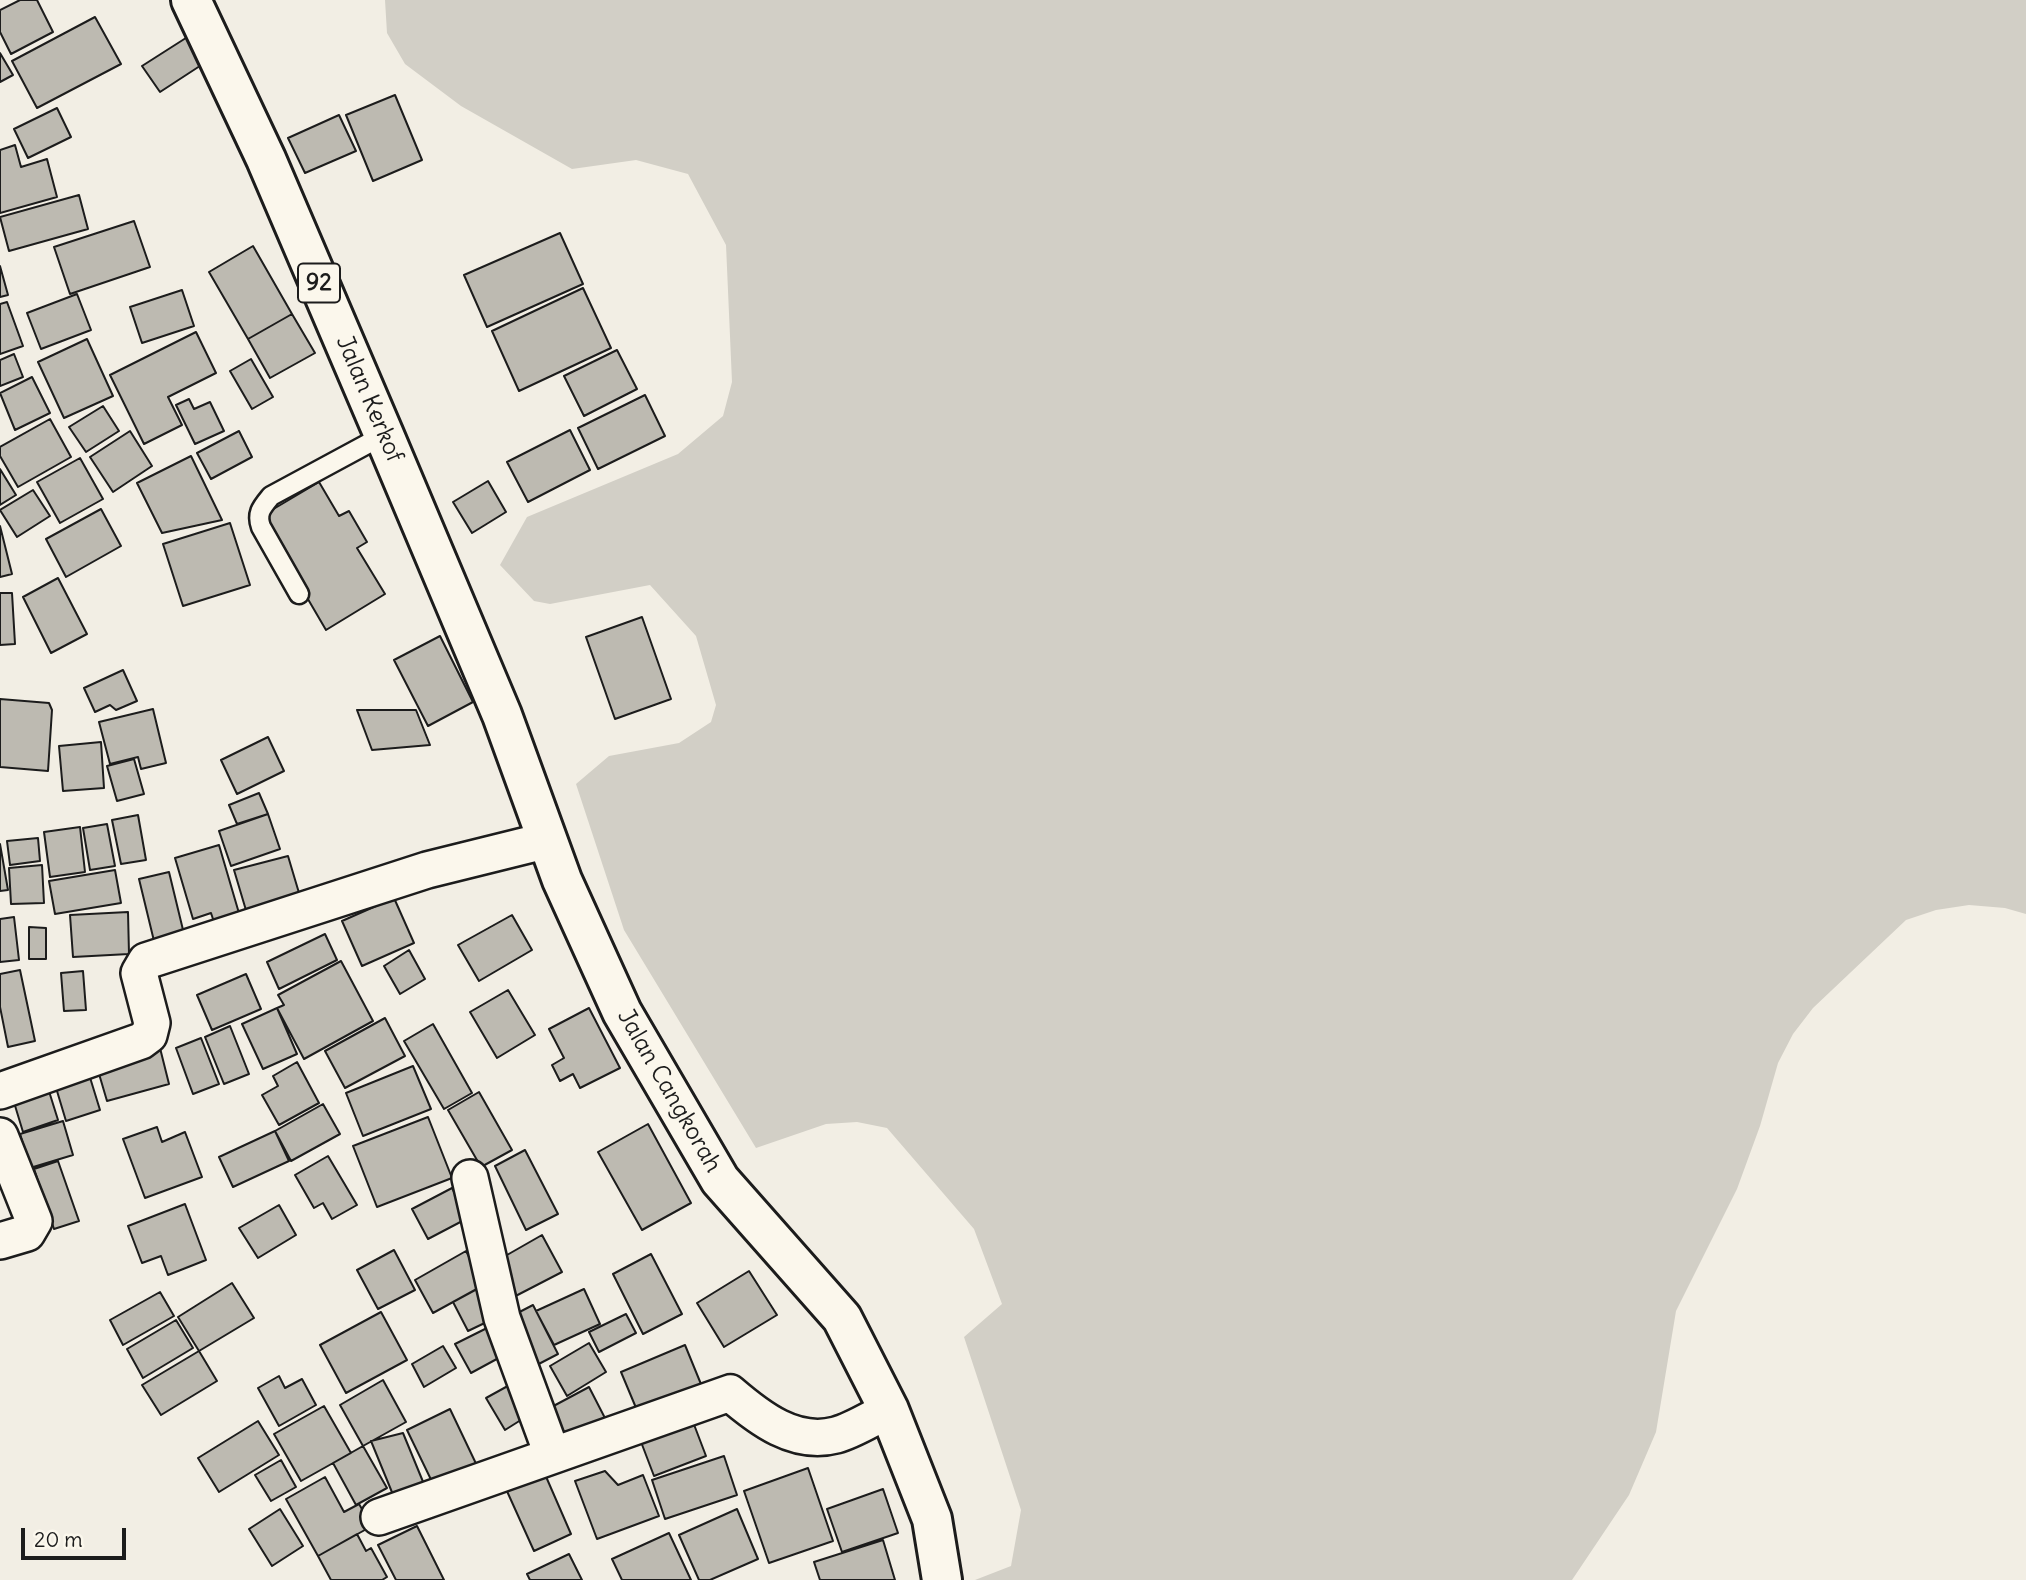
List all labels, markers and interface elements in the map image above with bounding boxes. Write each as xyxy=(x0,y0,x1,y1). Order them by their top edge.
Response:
road number: 92 xyxy=(298,264,340,302)
street label: Jalan Kerkof xyxy=(329,331,409,467)
street label: Jalan Cangkorah xyxy=(611,1004,727,1178)
scale bar xyxy=(24,1514,130,1558)
text: 20 m xyxy=(34,1526,83,1553)

